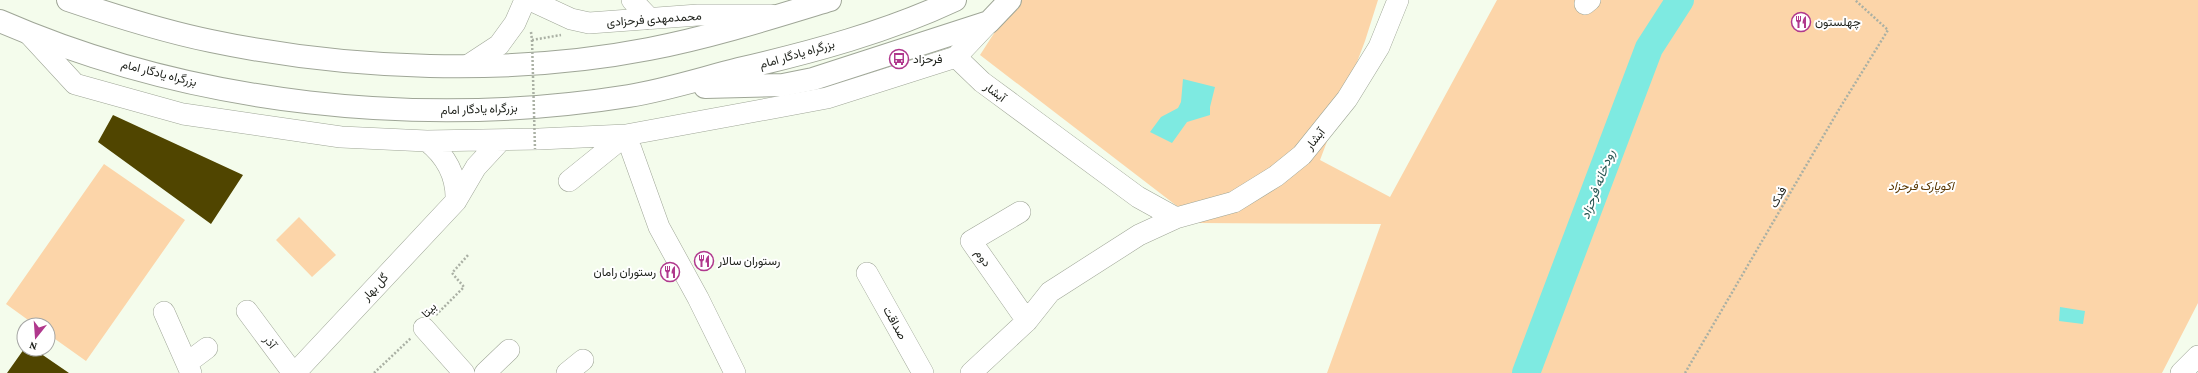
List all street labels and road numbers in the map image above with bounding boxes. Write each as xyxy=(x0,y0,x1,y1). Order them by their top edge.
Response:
street label: محمدمهدی فرحزادی xyxy=(606,9,702,30)
street label: بزرگراه یادگار امام xyxy=(758,37,836,72)
street label: بزرگراه یادگار امام xyxy=(119,57,198,90)
street label: آبشار xyxy=(980,79,1010,106)
street label: بزرگراه یادگار امام xyxy=(440,101,518,118)
street label: آبشار xyxy=(1301,124,1329,154)
street label: فدک xyxy=(1766,184,1790,210)
street label: دوم xyxy=(971,247,994,270)
street label: گل بهار xyxy=(358,270,392,305)
street label: بیتا xyxy=(419,300,439,320)
street label: صداقت xyxy=(880,304,910,342)
street label: آذر xyxy=(259,332,280,353)

